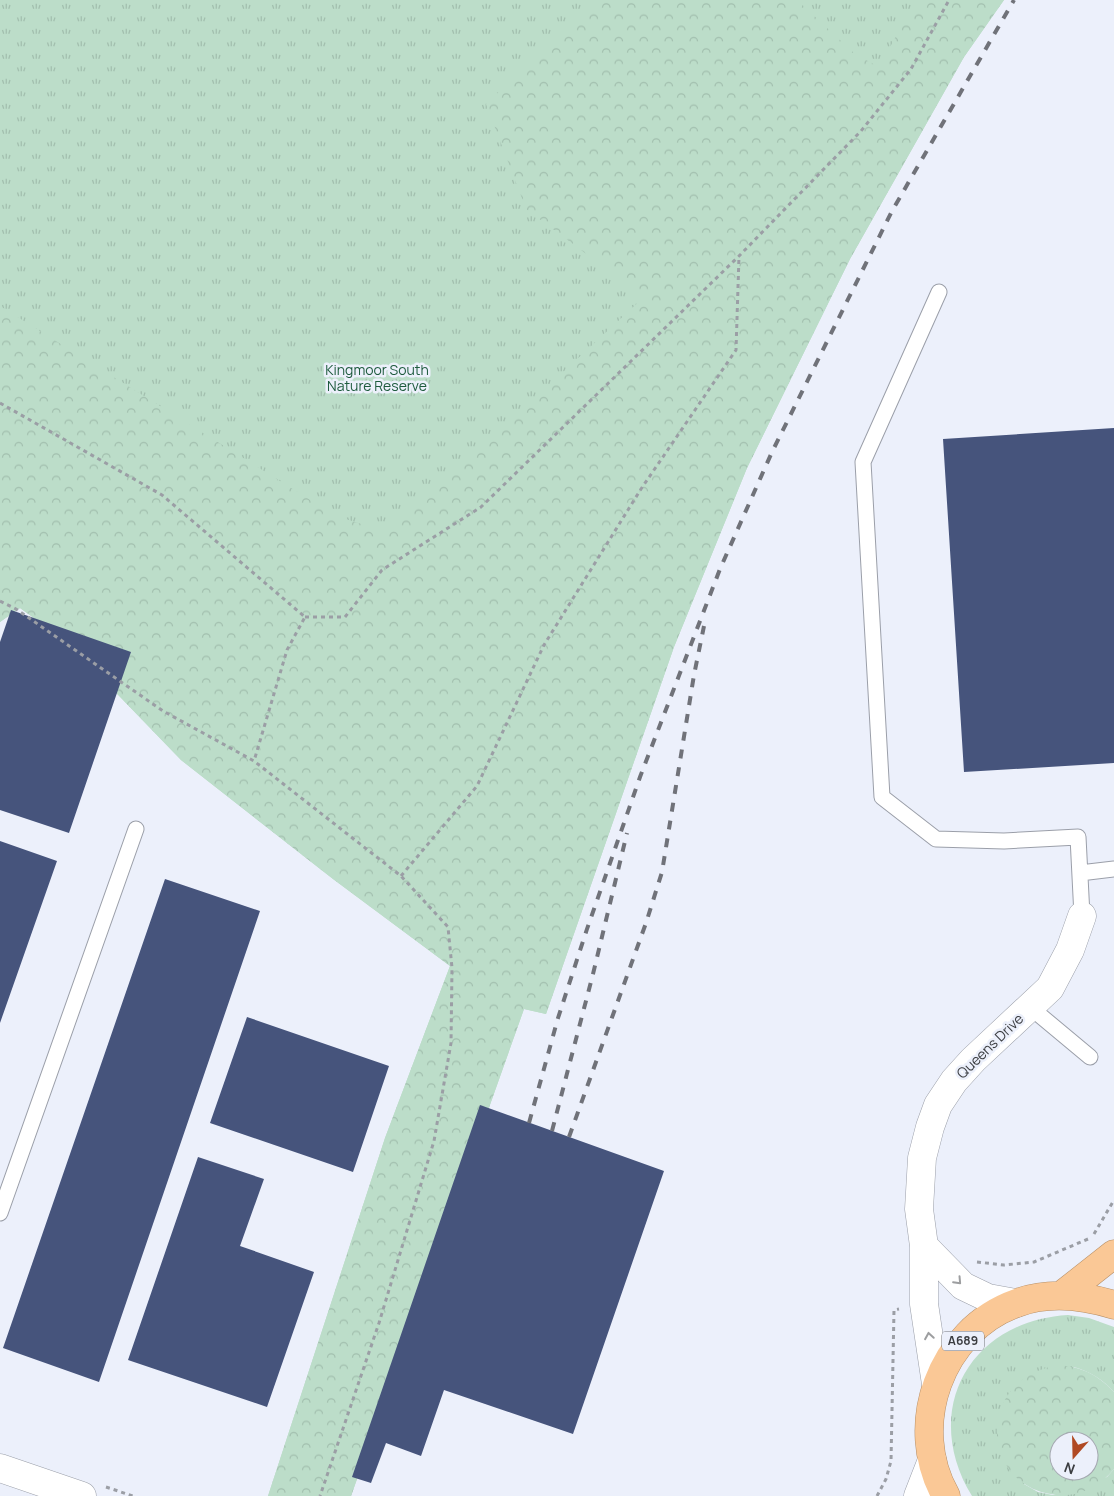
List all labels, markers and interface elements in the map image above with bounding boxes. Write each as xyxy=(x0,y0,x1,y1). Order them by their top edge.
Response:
park label: Kingmoor South Nature Reserve xyxy=(325,360,429,395)
street label: Queens Drive xyxy=(952,1009,1027,1082)
one-way arrow xyxy=(952,1275,961,1284)
one-way arrow xyxy=(924,1332,935,1340)
road number: A689 xyxy=(942,1332,984,1350)
north arrow xyxy=(1049,1431,1099,1481)
text: N xyxy=(1061,1458,1077,1479)

